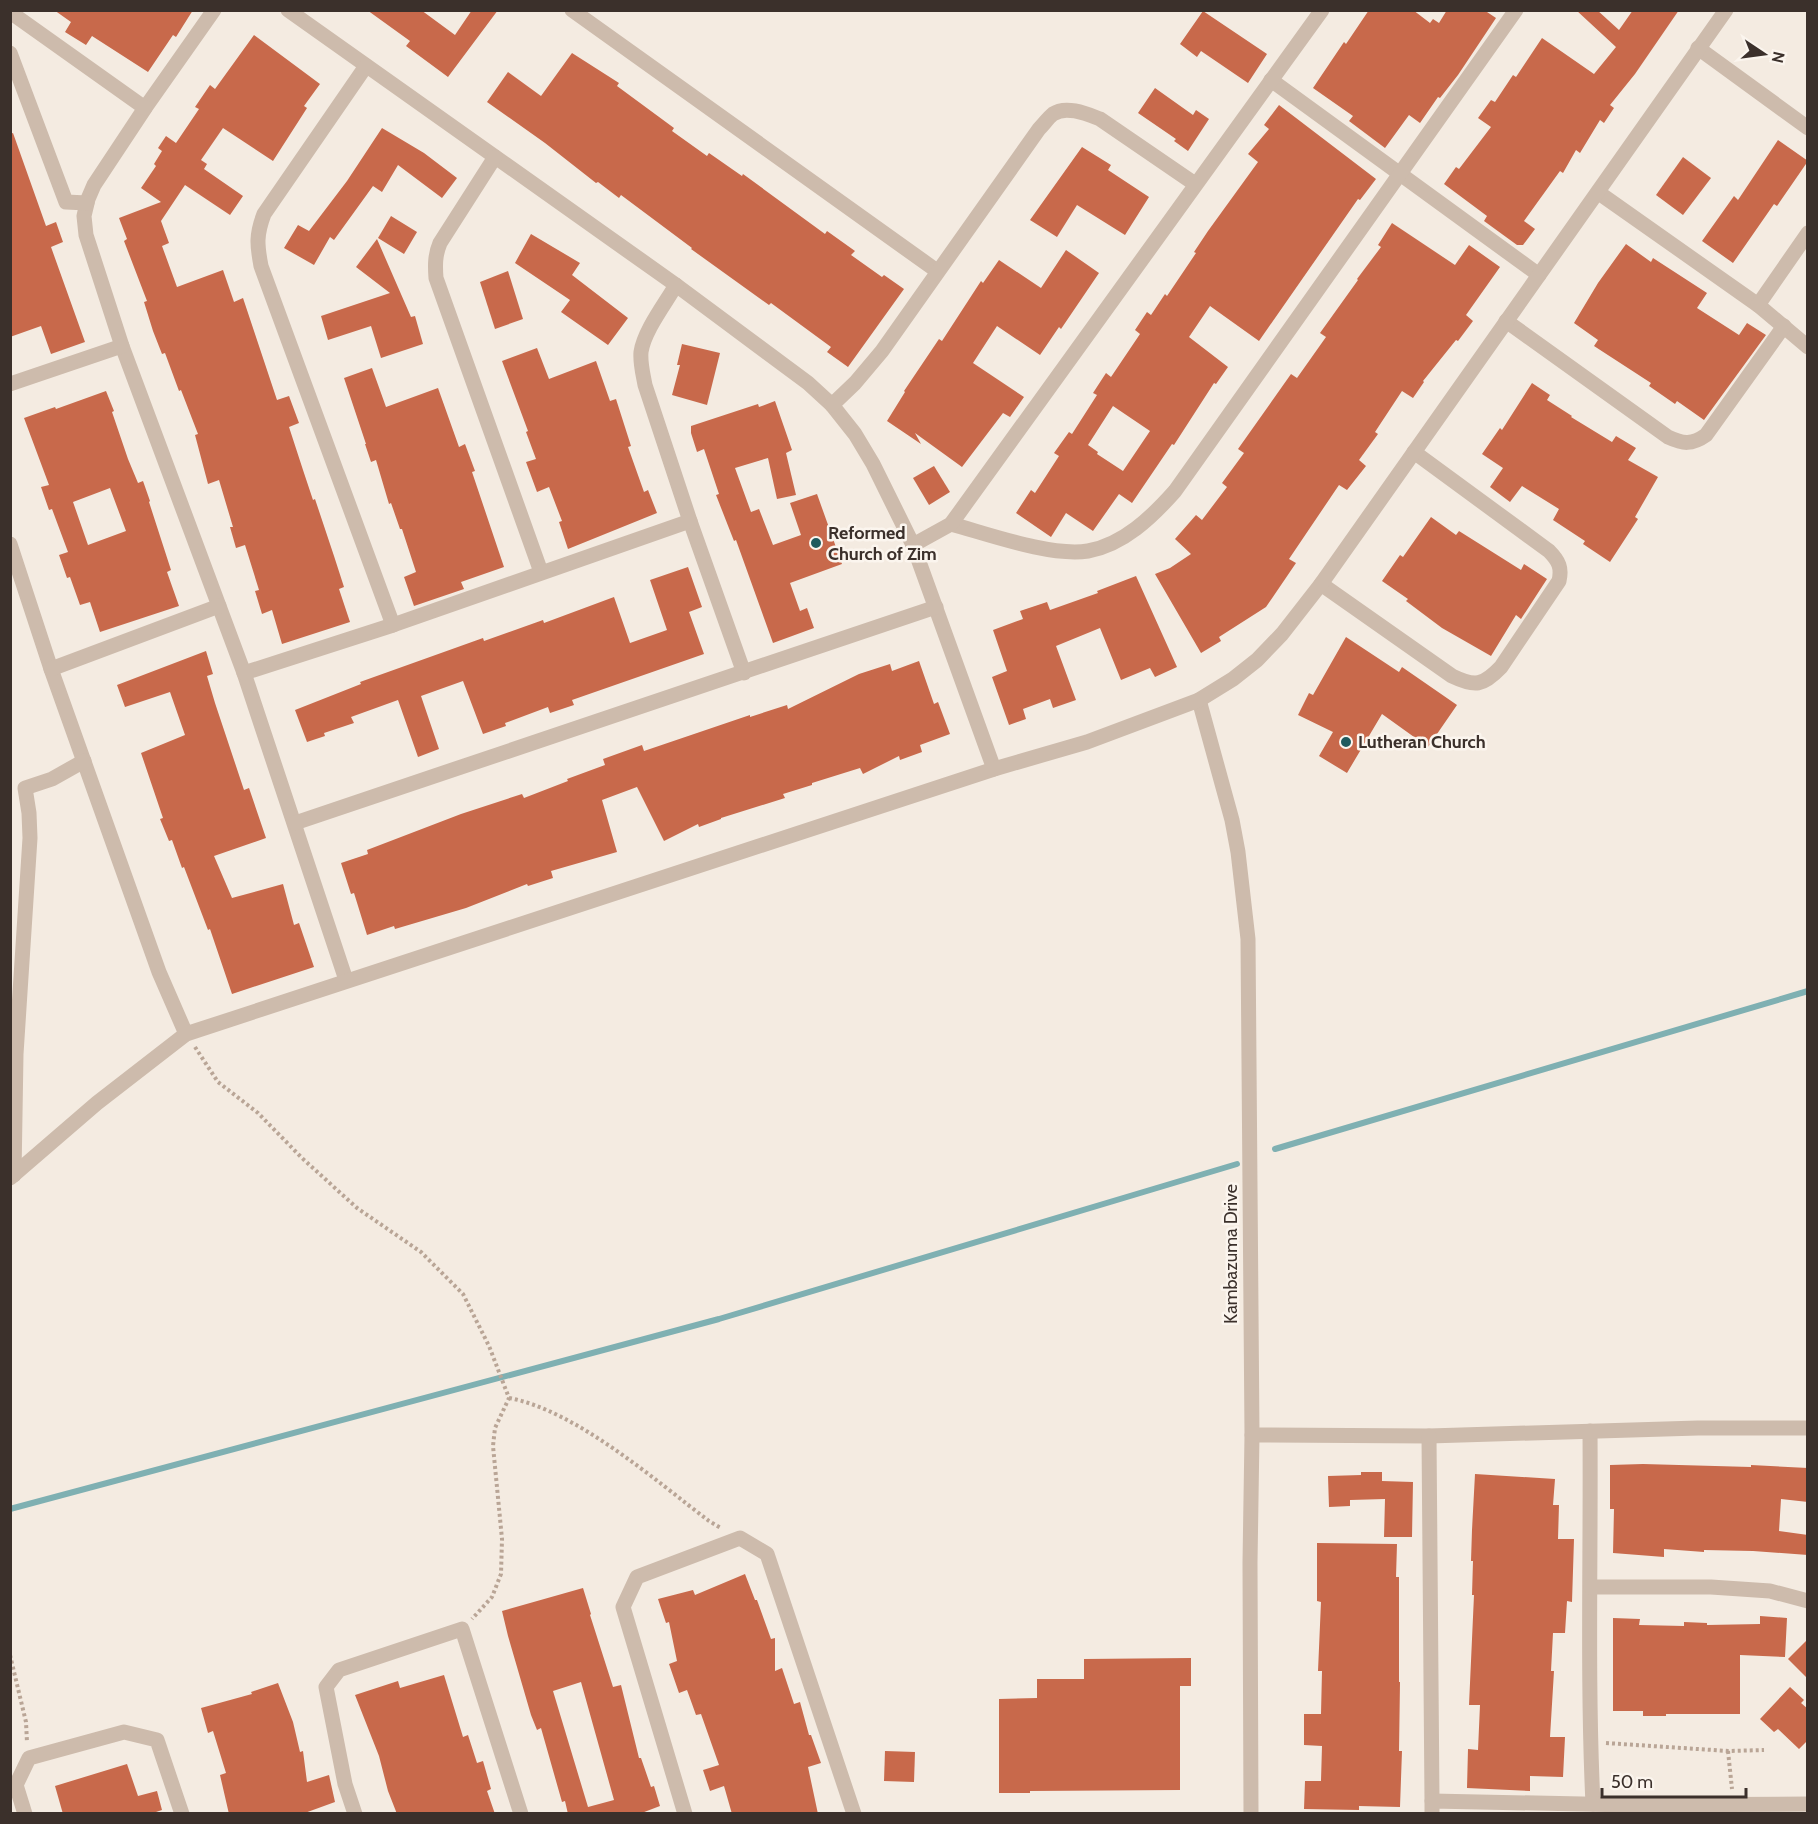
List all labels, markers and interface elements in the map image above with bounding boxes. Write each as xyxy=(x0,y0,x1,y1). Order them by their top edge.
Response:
north arrow xyxy=(1734,24,1794,84)
text: N xyxy=(1768,50,1789,65)
place label: Reformed Church of Zim xyxy=(828,522,937,565)
marker: Reformed Church of Zim xyxy=(809,536,823,550)
place label: Lutheran Church xyxy=(1358,731,1486,753)
marker: Lutheran Church xyxy=(1339,735,1353,749)
street label: Kambazuma Drive xyxy=(1220,1184,1242,1324)
scale bar xyxy=(1602,1761,1746,1799)
text: 50 m xyxy=(1611,1771,1653,1793)

